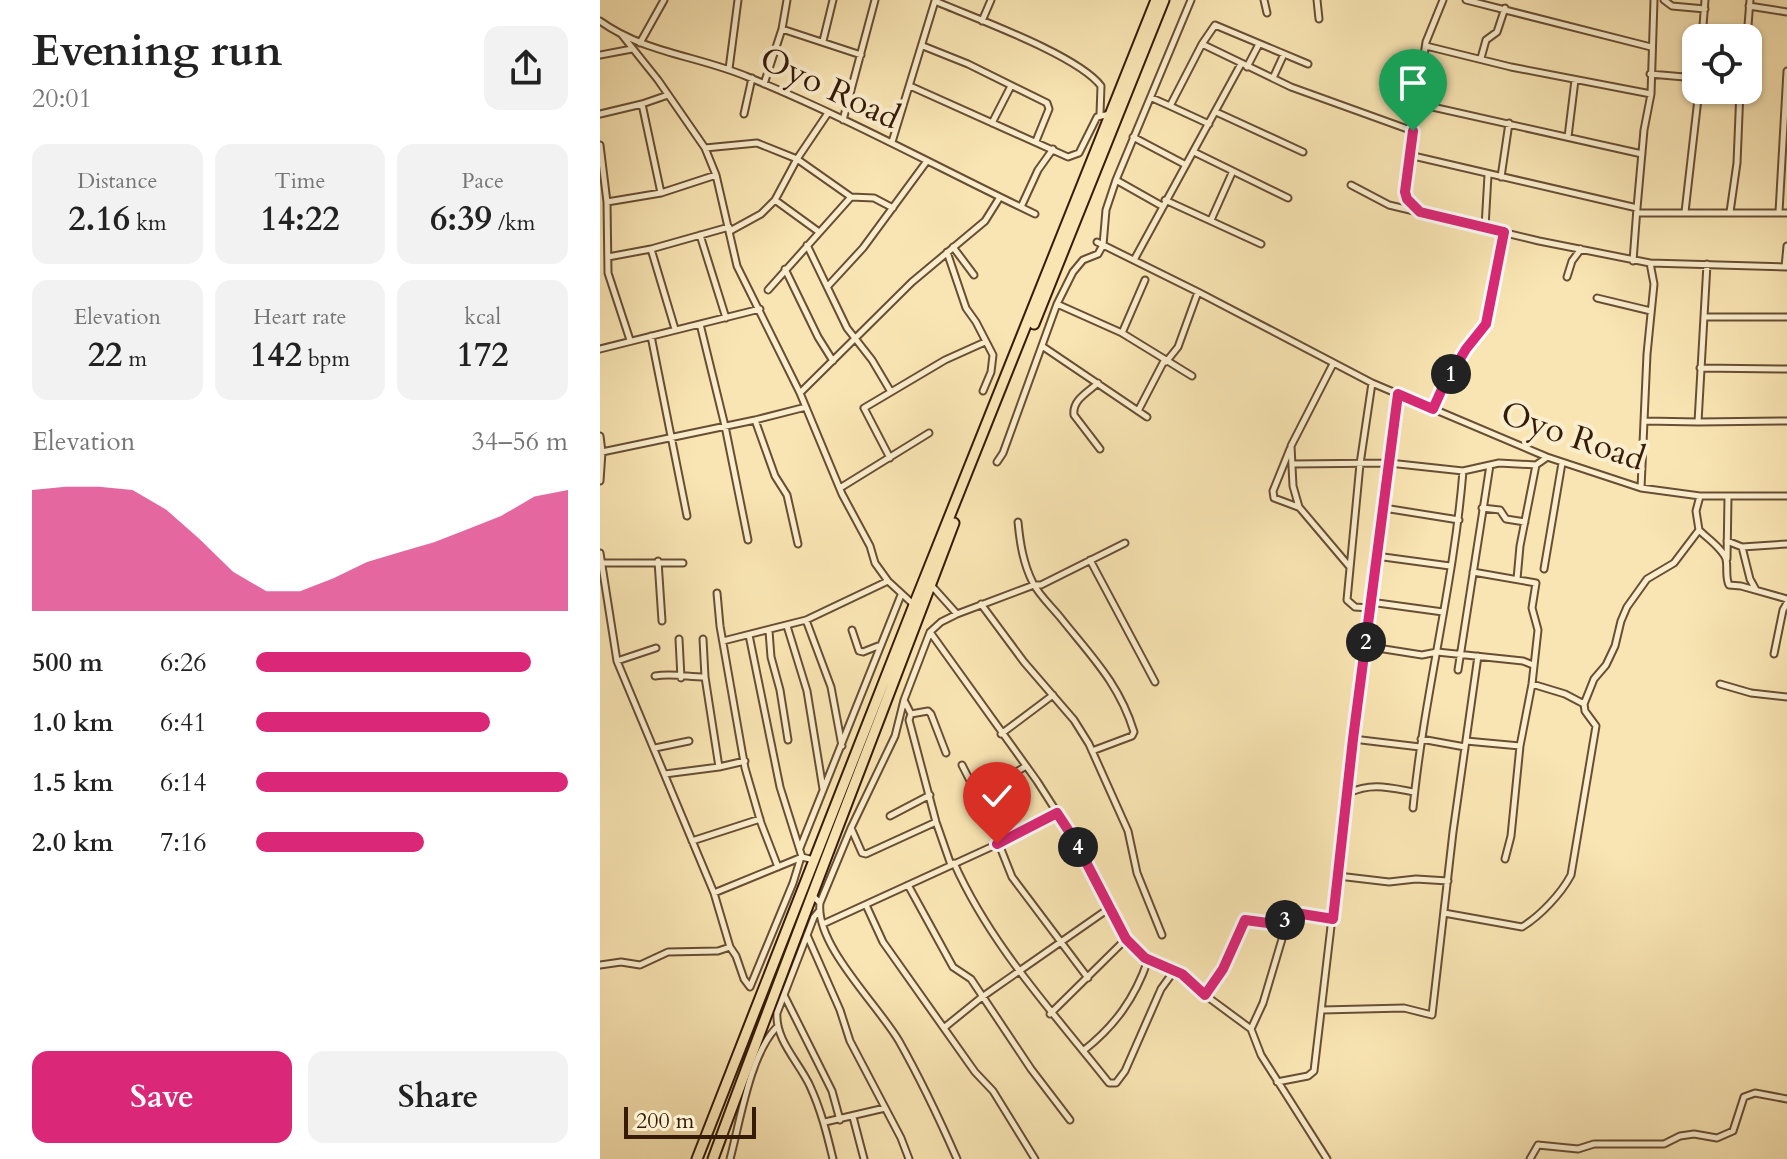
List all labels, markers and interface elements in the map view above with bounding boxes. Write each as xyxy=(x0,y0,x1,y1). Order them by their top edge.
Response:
text: Evening run xyxy=(32,21,282,81)
map controls xyxy=(1682,24,1762,104)
button: locate xyxy=(1682,24,1762,104)
button: share xyxy=(484,26,568,110)
street label: Oyo Road xyxy=(752,36,908,140)
pin xyxy=(1379,49,1447,131)
icon: arrive xyxy=(1391,61,1435,105)
text: 20:01 xyxy=(32,81,92,116)
text: Distance xyxy=(77,166,158,196)
text: Time xyxy=(275,166,325,196)
text: Pace xyxy=(461,166,504,196)
text: 2.16 xyxy=(68,196,130,242)
text: 14:22 xyxy=(260,196,340,242)
text: 6:39 xyxy=(430,196,492,242)
text: km xyxy=(130,208,167,238)
text: /km xyxy=(492,208,535,238)
text: Elevation xyxy=(74,302,161,332)
text: Heart rate xyxy=(253,302,347,332)
text: kcal xyxy=(464,302,501,332)
text: 22 xyxy=(88,332,122,378)
text: 142 xyxy=(250,332,302,378)
text: 172 xyxy=(457,332,509,378)
text: m xyxy=(122,344,147,374)
text: bpm xyxy=(302,344,350,374)
pin: 1 xyxy=(1431,354,1471,394)
text: 1 xyxy=(1445,359,1457,389)
street label: Oyo Road xyxy=(1495,390,1651,482)
text: Elevation xyxy=(32,424,135,459)
text: 34–56 m xyxy=(471,424,568,459)
pin: 2 xyxy=(1346,622,1386,662)
text: 2 xyxy=(1360,627,1372,657)
text: 500 m xyxy=(32,645,103,680)
text: 6:26 xyxy=(160,645,207,680)
text: 1.0 km xyxy=(32,705,113,740)
text: 6:41 xyxy=(160,705,207,740)
pin xyxy=(963,762,1031,844)
text: 1.5 km xyxy=(32,765,113,800)
text: 6:14 xyxy=(160,765,207,800)
icon: check xyxy=(975,774,1019,818)
text: 2.0 km xyxy=(32,825,113,860)
text: 7:16 xyxy=(160,825,207,860)
pin: 4 xyxy=(1058,827,1098,867)
text: 4 xyxy=(1072,832,1084,862)
pin: 3 xyxy=(1265,900,1305,940)
text: 3 xyxy=(1279,905,1291,935)
button: Save xyxy=(32,1051,292,1143)
button: Share xyxy=(308,1051,568,1143)
scale bar xyxy=(624,1103,756,1139)
text: 200 m xyxy=(636,1106,694,1136)

